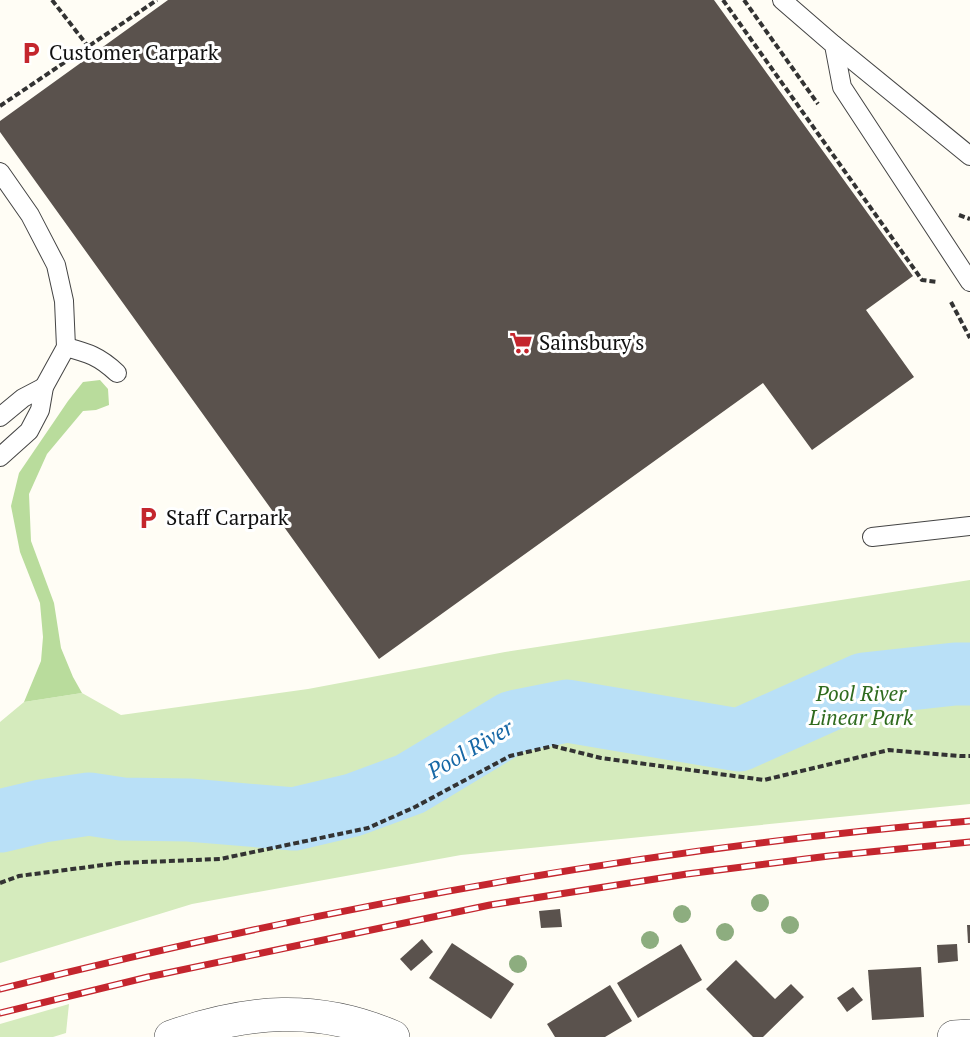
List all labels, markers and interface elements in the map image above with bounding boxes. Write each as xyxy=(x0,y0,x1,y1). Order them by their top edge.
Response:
place label: Customer Carpark xyxy=(49,38,219,66)
parking icon: Customer Carpark xyxy=(18,40,44,66)
place label: Sainsbury's xyxy=(539,328,644,356)
supermarket icon: Sainsbury's xyxy=(508,330,534,356)
place label: Staff Carpark xyxy=(166,503,289,531)
parking icon: Staff Carpark xyxy=(135,505,161,531)
park label: Pool River Linear Park xyxy=(808,679,914,731)
water label: Pool River xyxy=(421,712,519,785)

